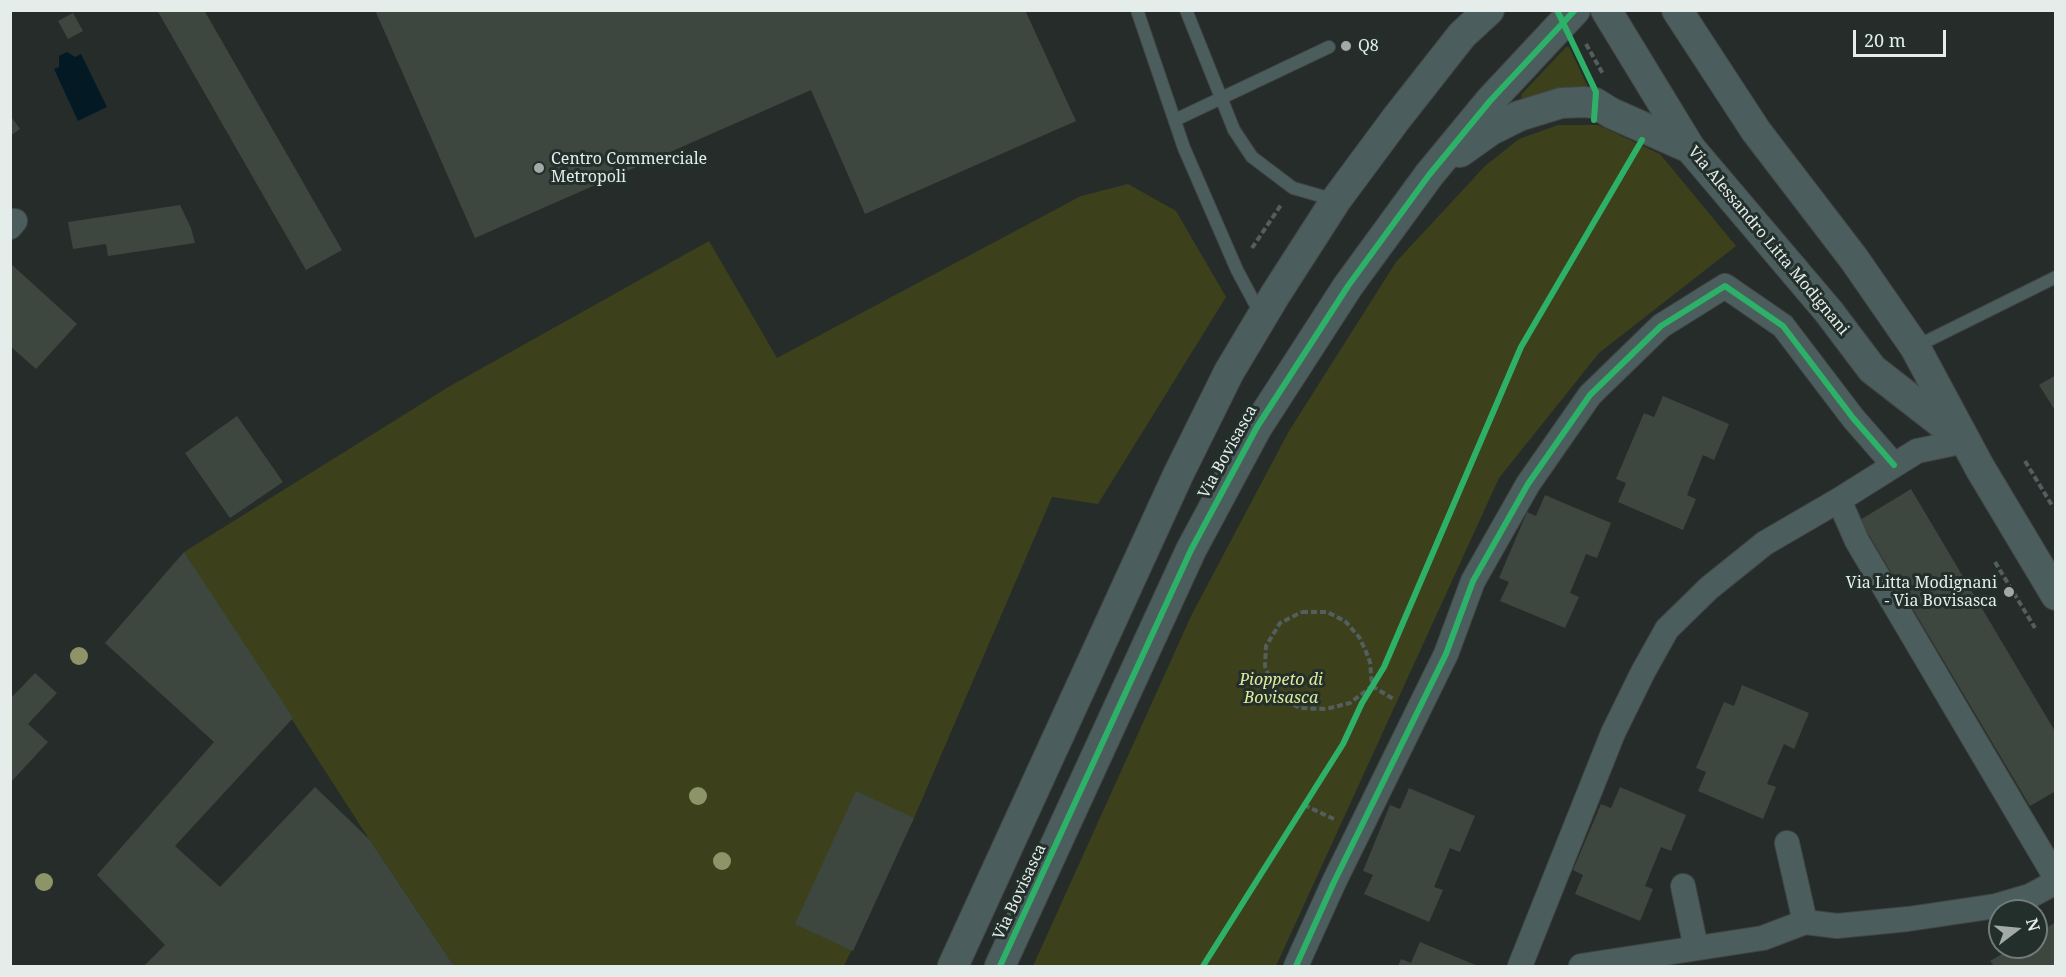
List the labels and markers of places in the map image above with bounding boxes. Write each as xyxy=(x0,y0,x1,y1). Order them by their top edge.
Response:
place label: Q8 xyxy=(1358,36,1379,56)
marker: Q8 xyxy=(1339,39,1353,53)
place label: Centro Commerciale Metropoli xyxy=(551,149,707,187)
marker: Centro Commerciale Metropoli xyxy=(532,161,546,175)
place label: Via Litta Modignani - Via Bovisasca xyxy=(1846,573,1997,611)
marker: Via Litta Modignani - Via Bovisasca xyxy=(2002,585,2016,599)

